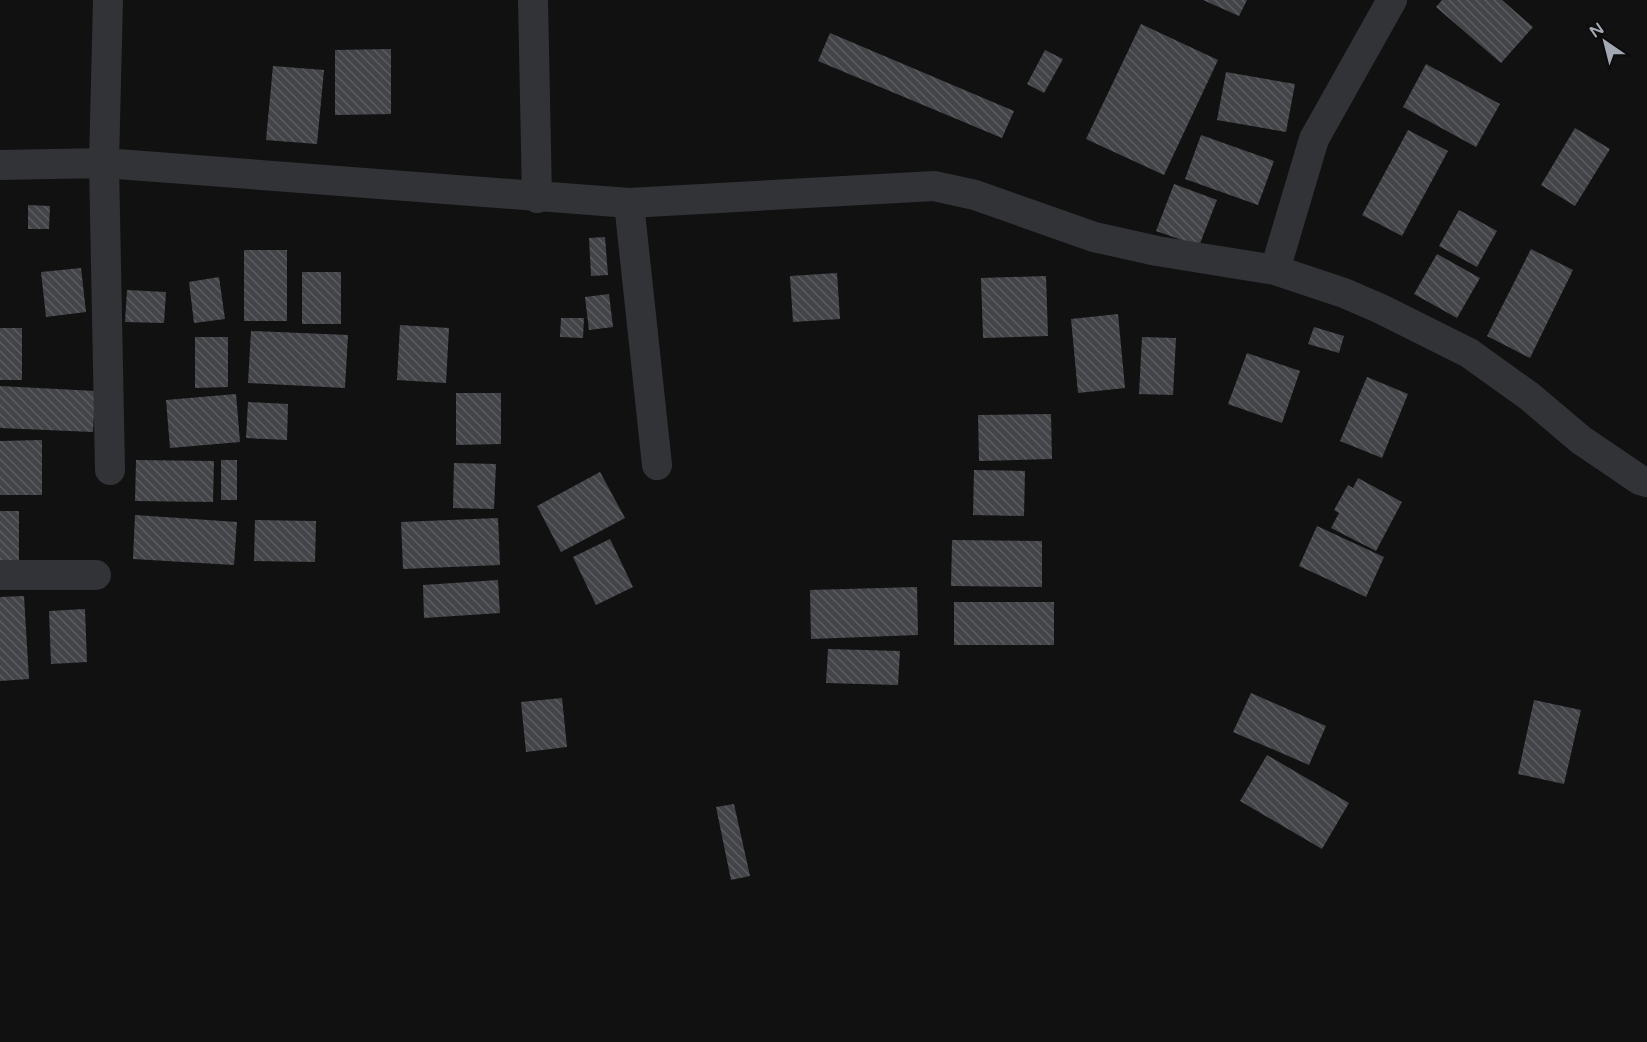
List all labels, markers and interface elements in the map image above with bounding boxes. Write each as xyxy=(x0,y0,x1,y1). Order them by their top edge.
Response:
north arrow xyxy=(1575,12,1635,72)
text: N xyxy=(1586,19,1608,42)

